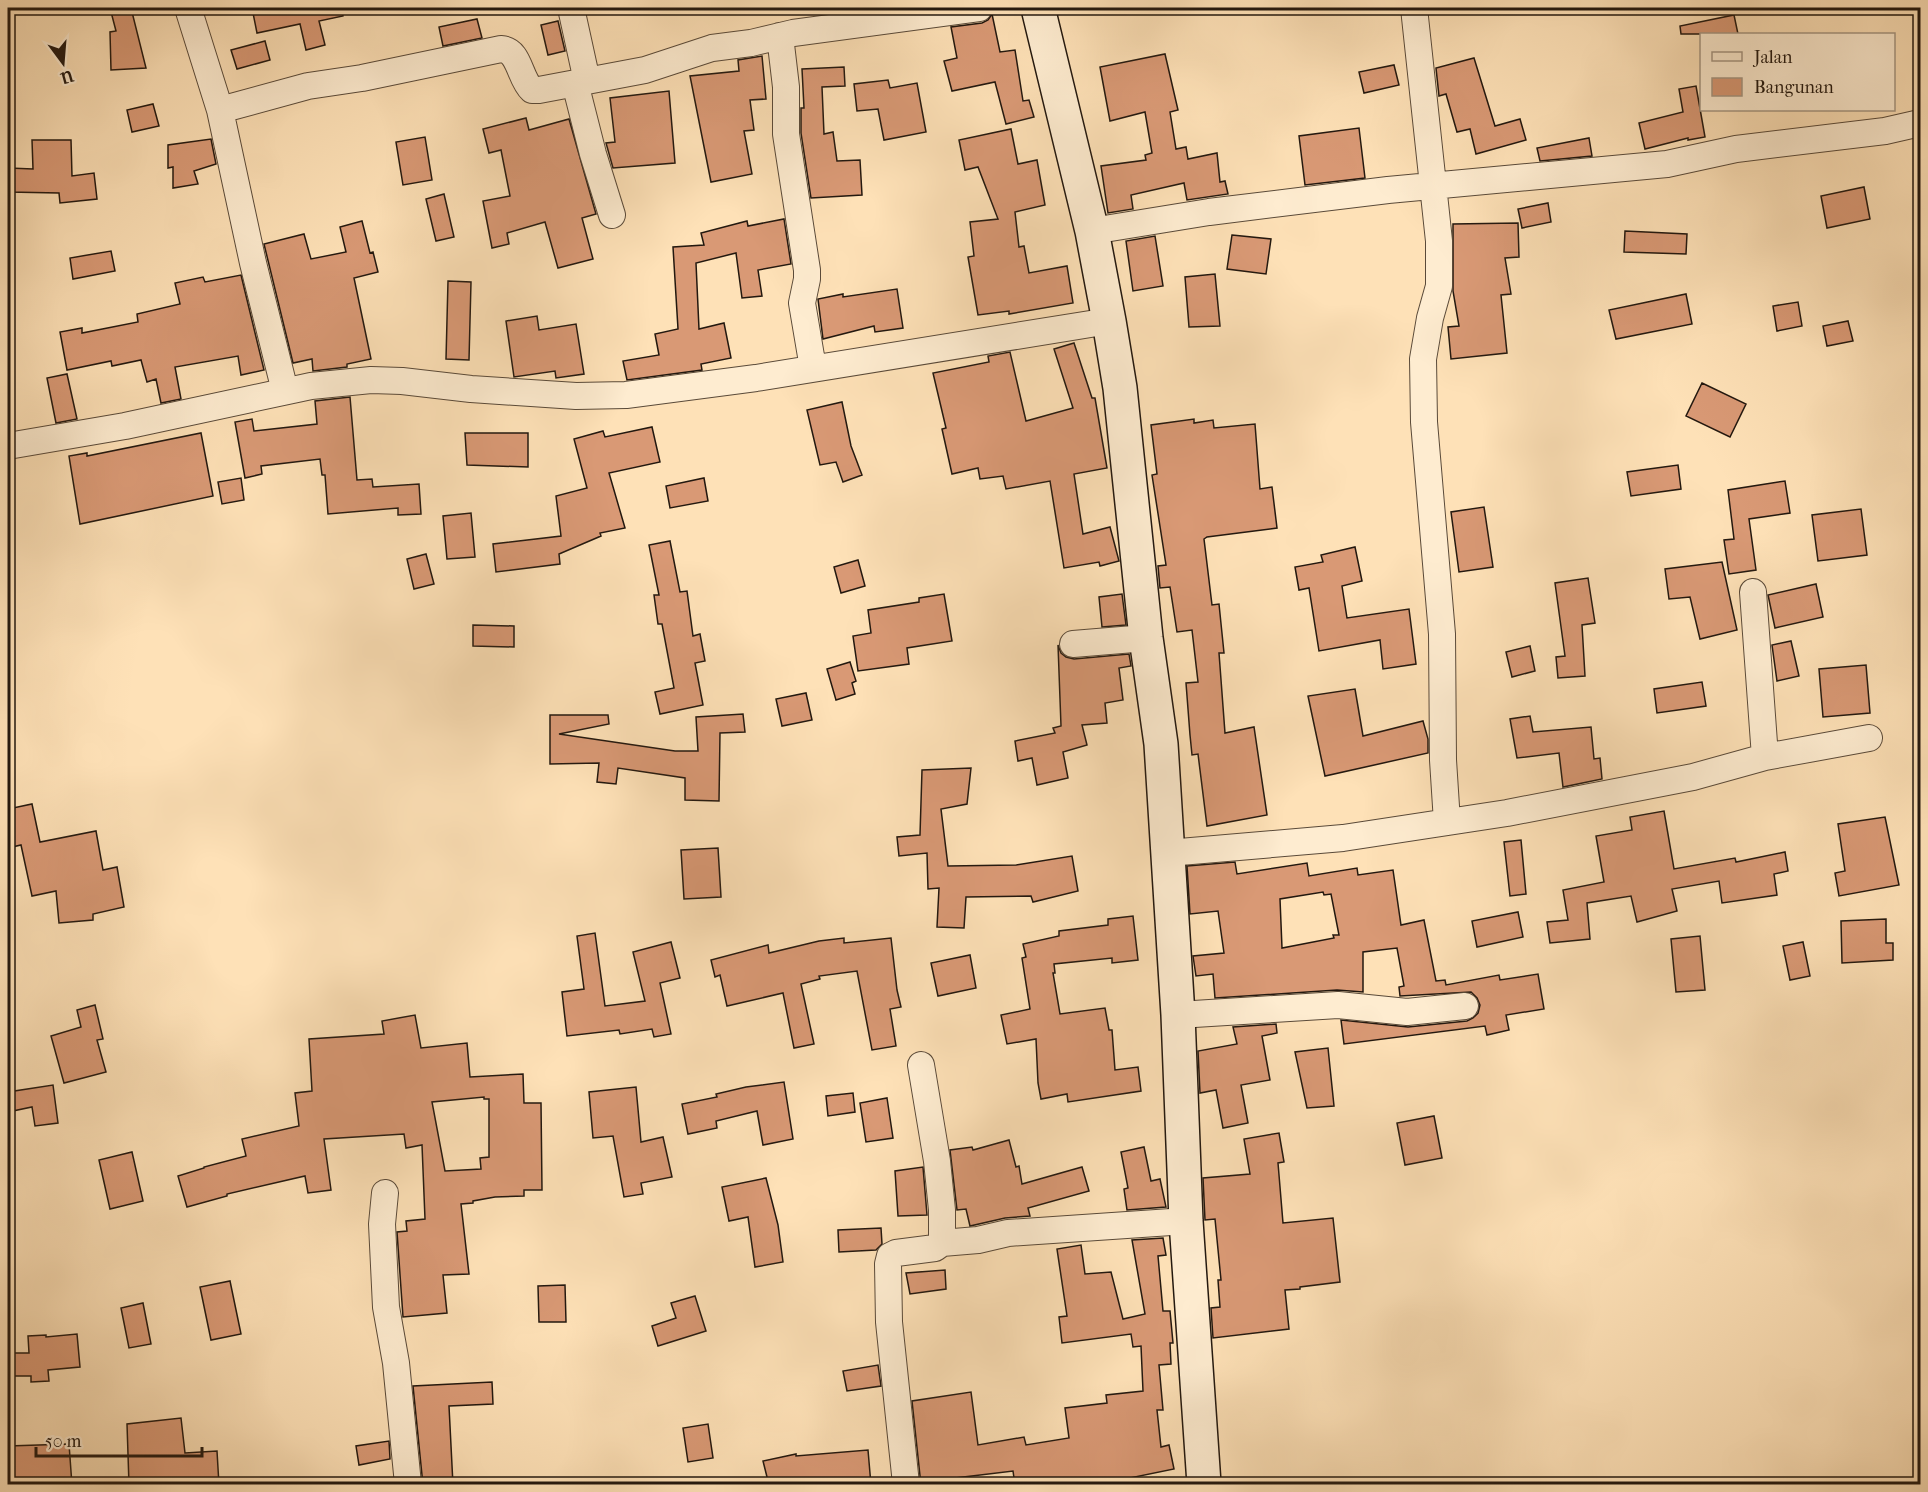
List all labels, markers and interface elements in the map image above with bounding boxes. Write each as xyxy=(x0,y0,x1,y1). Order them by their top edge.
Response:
north arrow xyxy=(33,33,93,93)
legend xyxy=(1700,33,1895,111)
text: Jalan xyxy=(1752,47,1793,68)
text: U xyxy=(58,66,77,88)
text: Bangunan xyxy=(1754,77,1834,98)
scale bar xyxy=(36,1420,202,1458)
text: 50 m xyxy=(45,1431,82,1452)

